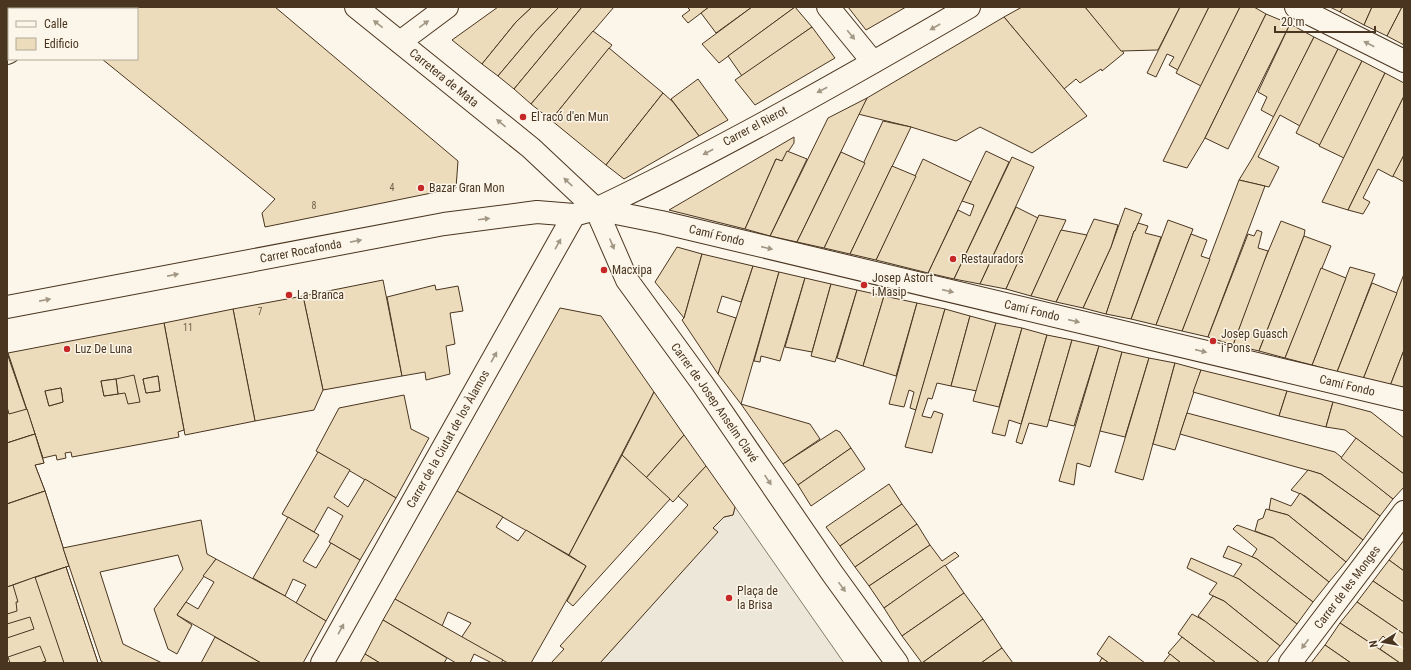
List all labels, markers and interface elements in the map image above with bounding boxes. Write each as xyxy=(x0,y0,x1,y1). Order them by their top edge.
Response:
legend xyxy=(8,8,138,60)
scale bar xyxy=(1275,8,1375,34)
text: 20 m xyxy=(1281,15,1305,29)
text: Calle xyxy=(44,17,68,31)
one-way arrow xyxy=(373,20,384,28)
one-way arrow xyxy=(419,20,429,28)
one-way arrow xyxy=(929,23,941,30)
one-way arrow xyxy=(846,29,855,40)
text: Edificio xyxy=(44,37,79,51)
one-way arrow xyxy=(1363,41,1375,47)
street label: Carretera de Mata xyxy=(407,46,482,110)
one-way arrow xyxy=(816,87,828,94)
street label: Carrer el Rierot xyxy=(720,103,790,149)
place label: El racó d'en Mun xyxy=(531,110,609,124)
marker: El racó d'en Mun xyxy=(518,112,528,122)
one-way arrow xyxy=(496,119,507,128)
one-way arrow xyxy=(702,149,713,155)
one-way arrow xyxy=(563,177,573,187)
place label: Bazar Gran Mon xyxy=(429,181,505,195)
house number: 4 xyxy=(390,182,395,193)
marker: Bazar Gran Mon xyxy=(416,183,426,193)
house number: 8 xyxy=(312,200,317,211)
one-way arrow xyxy=(478,216,490,222)
street label: Camí Fondo xyxy=(688,222,746,249)
street label: Carrer Rocafonda xyxy=(259,237,343,266)
one-way arrow xyxy=(350,237,362,243)
one-way arrow xyxy=(554,238,561,250)
one-way arrow xyxy=(609,239,615,251)
one-way arrow xyxy=(761,245,773,251)
place label: Restauradors xyxy=(961,252,1024,266)
marker: Restauradors xyxy=(948,254,958,264)
place label: Macxipa xyxy=(612,263,652,277)
marker: Macxipa xyxy=(599,265,609,275)
place label: Josep Astort i Masip xyxy=(872,271,933,299)
one-way arrow xyxy=(167,272,179,278)
marker: Josep Astort i Masip xyxy=(859,280,869,290)
place label: La Branca xyxy=(297,288,344,302)
one-way arrow xyxy=(942,288,954,294)
marker: La Branca xyxy=(284,290,294,300)
one-way arrow xyxy=(39,297,51,303)
street label: Camí Fondo xyxy=(1003,297,1061,324)
house number: 7 xyxy=(258,306,263,317)
one-way arrow xyxy=(1068,319,1080,325)
house number: 11 xyxy=(183,322,193,333)
place label: Josep Guasch i Pons xyxy=(1221,327,1288,355)
marker: Josep Guasch i Pons xyxy=(1208,336,1218,346)
street label: Carrer de Josep Anselm Clavé xyxy=(668,340,761,465)
place label: Luz De Luna xyxy=(75,342,133,356)
marker: Luz De Luna xyxy=(62,344,72,354)
one-way arrow xyxy=(1194,349,1207,355)
one-way arrow xyxy=(490,351,497,363)
street label: Carrer de la Ciutat de los Àlamos xyxy=(404,368,492,510)
street label: Camí Fondo xyxy=(1318,372,1376,399)
one-way arrow xyxy=(764,475,772,486)
street label: Carrer de les Monges xyxy=(1311,543,1383,632)
one-way arrow xyxy=(838,582,846,593)
place label: Plaça de la Brisa xyxy=(737,584,778,612)
marker: Plaça de la Brisa xyxy=(724,593,734,603)
north arrow xyxy=(1363,622,1403,662)
one-way arrow xyxy=(338,623,344,635)
one-way arrow xyxy=(1300,638,1309,649)
text: N xyxy=(1367,639,1381,648)

